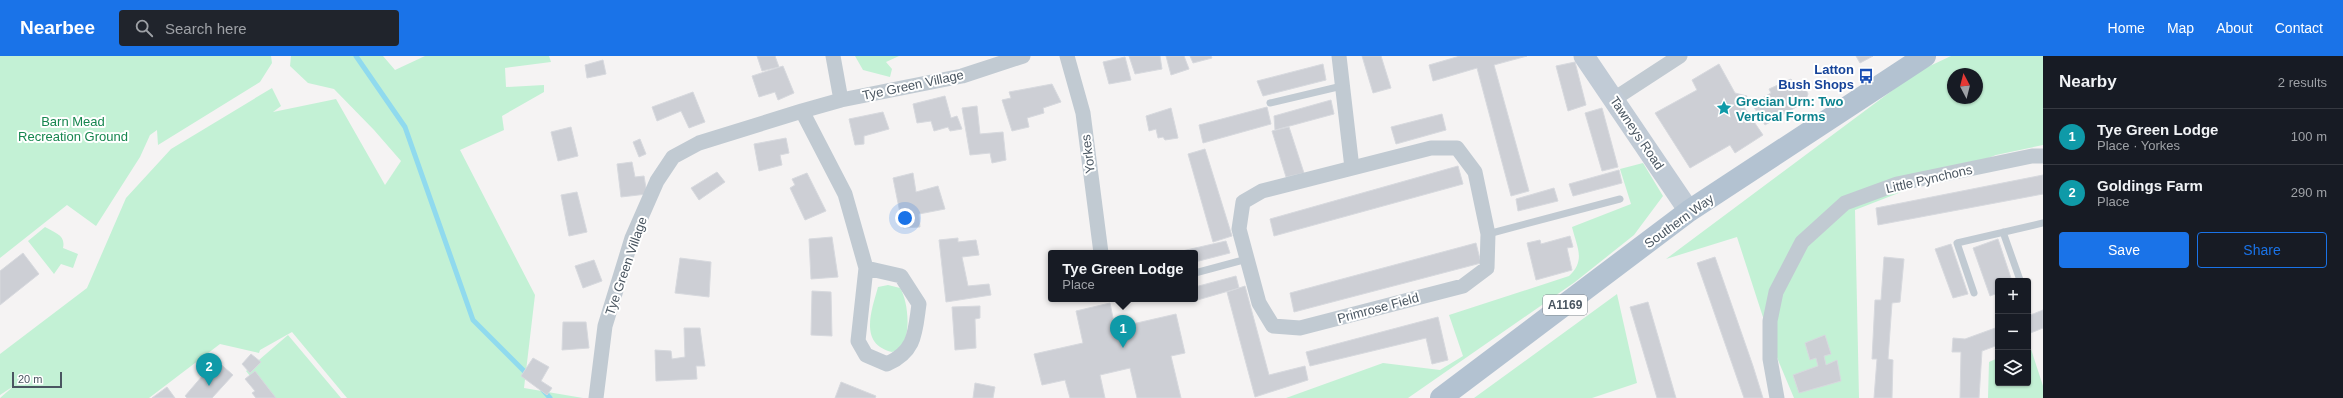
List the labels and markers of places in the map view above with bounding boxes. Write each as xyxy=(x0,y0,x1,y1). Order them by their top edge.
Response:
place label: Latton Bush Shops xyxy=(1778,62,1854,92)
bus stop icon: Latton Bush Shops xyxy=(1857,67,1875,85)
place label: Grecian Urn: Two Vertical Forms xyxy=(1736,94,1843,124)
place icon: Grecian Urn: Two Vertical Forms xyxy=(1715,99,1733,117)
pin: 1 xyxy=(1110,315,1136,348)
pin: 2 xyxy=(196,353,222,386)

